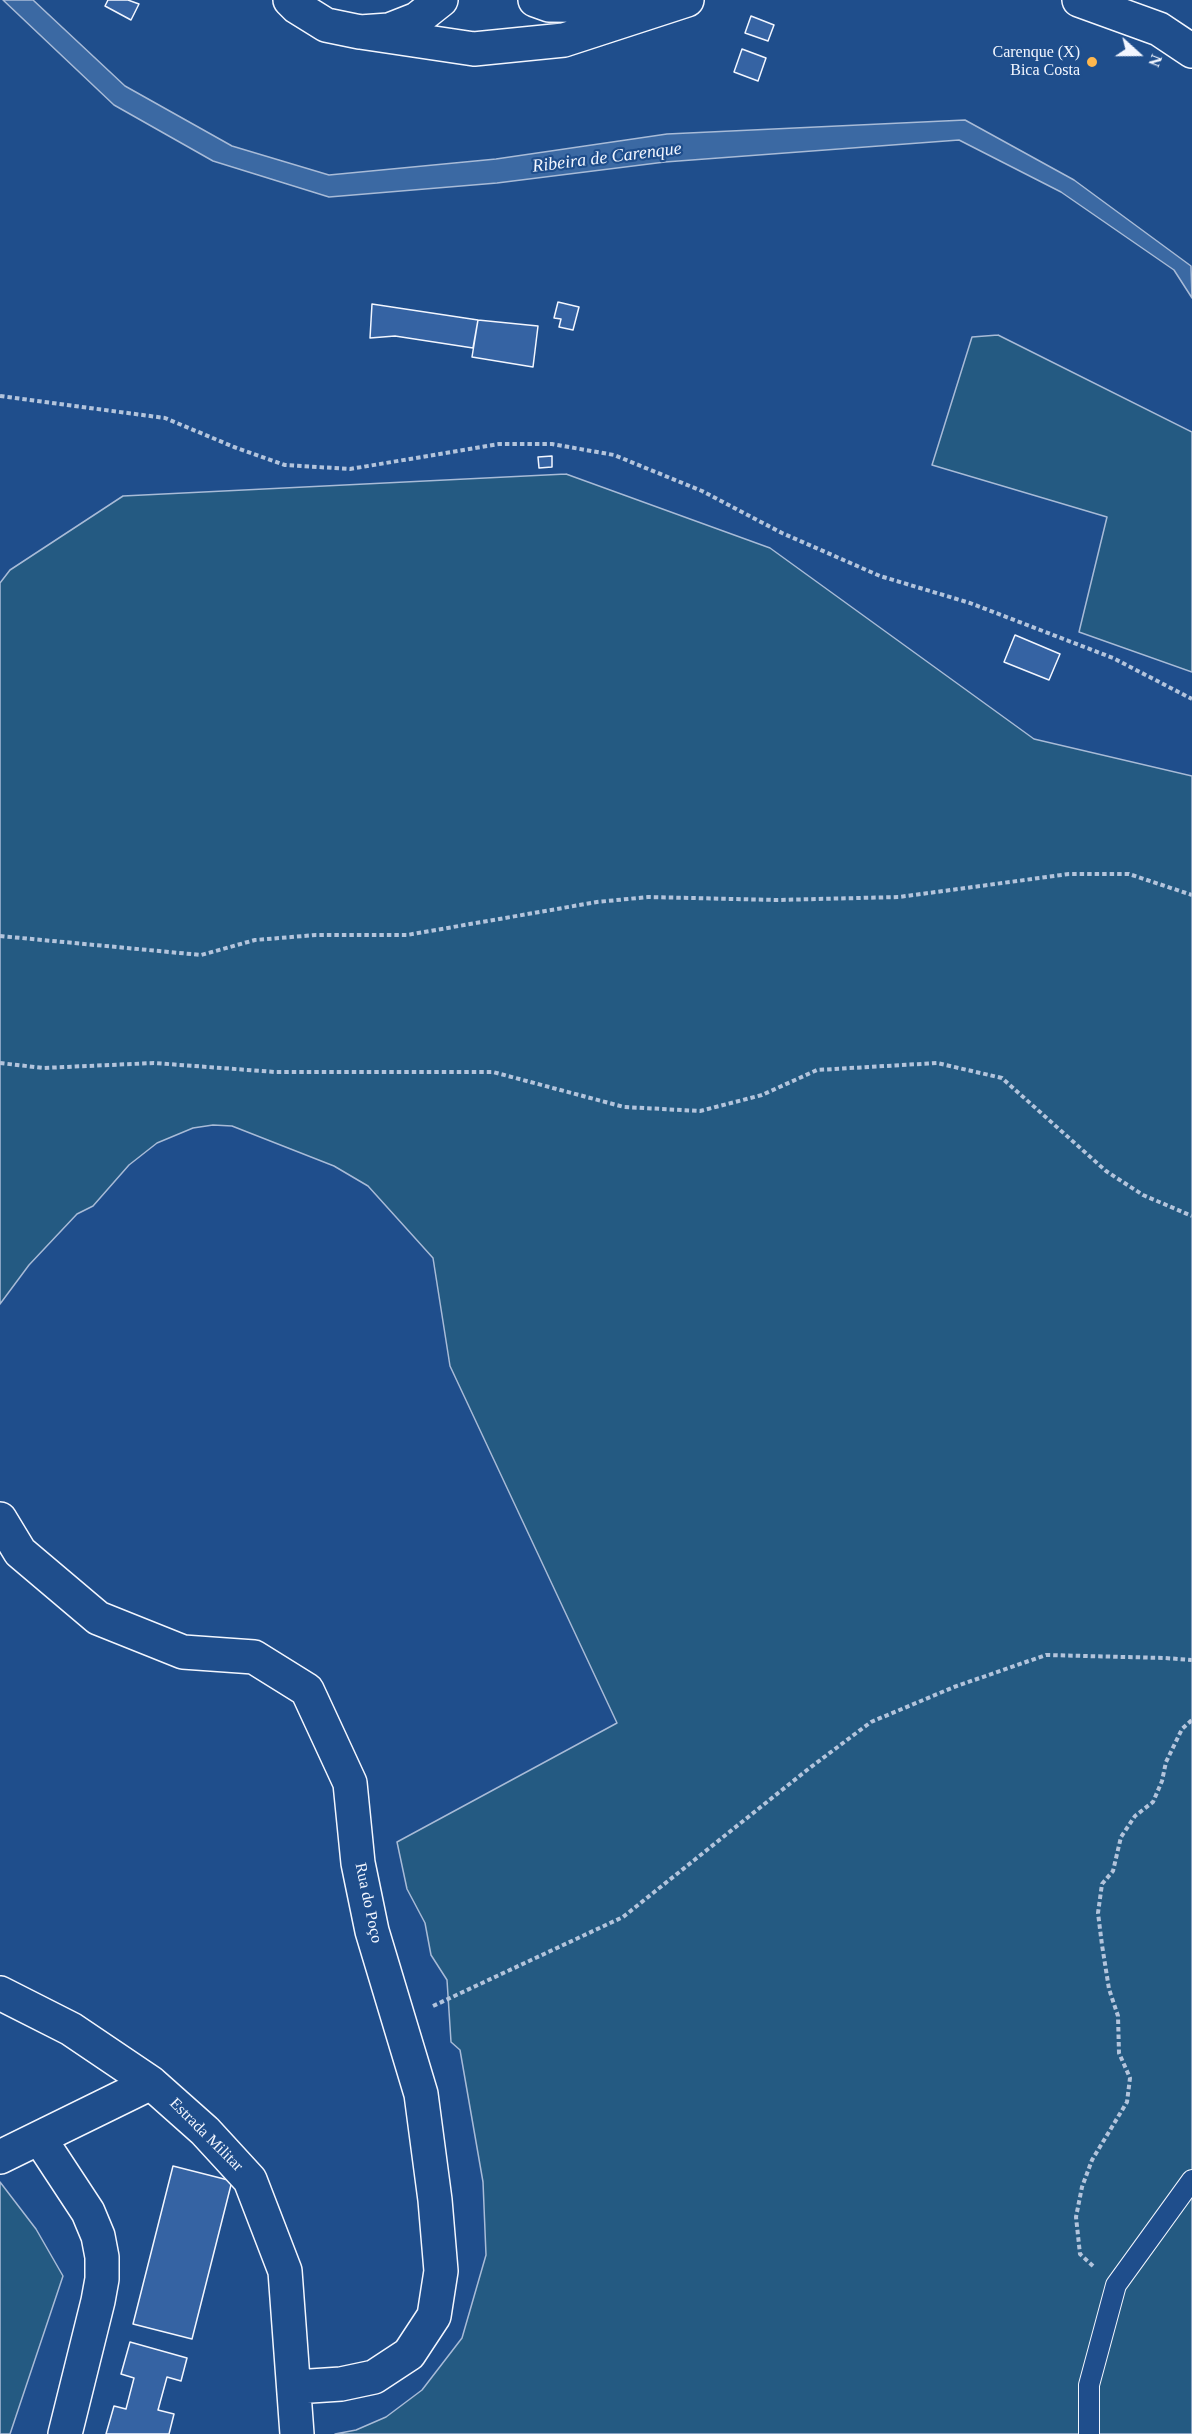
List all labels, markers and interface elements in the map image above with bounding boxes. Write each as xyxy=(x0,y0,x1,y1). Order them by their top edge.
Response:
north arrow xyxy=(1108,24,1168,84)
place label: Carenque (X) Bica Costa xyxy=(992,43,1080,81)
text: N xyxy=(1145,52,1165,69)
marker: Carenque (X) Bica Costa xyxy=(1085,55,1099,69)
water label: Ribeira de Carenque xyxy=(531,138,683,178)
street label: Rua do Poço xyxy=(350,1861,386,1945)
street label: Estrada Militar xyxy=(165,2094,247,2176)

